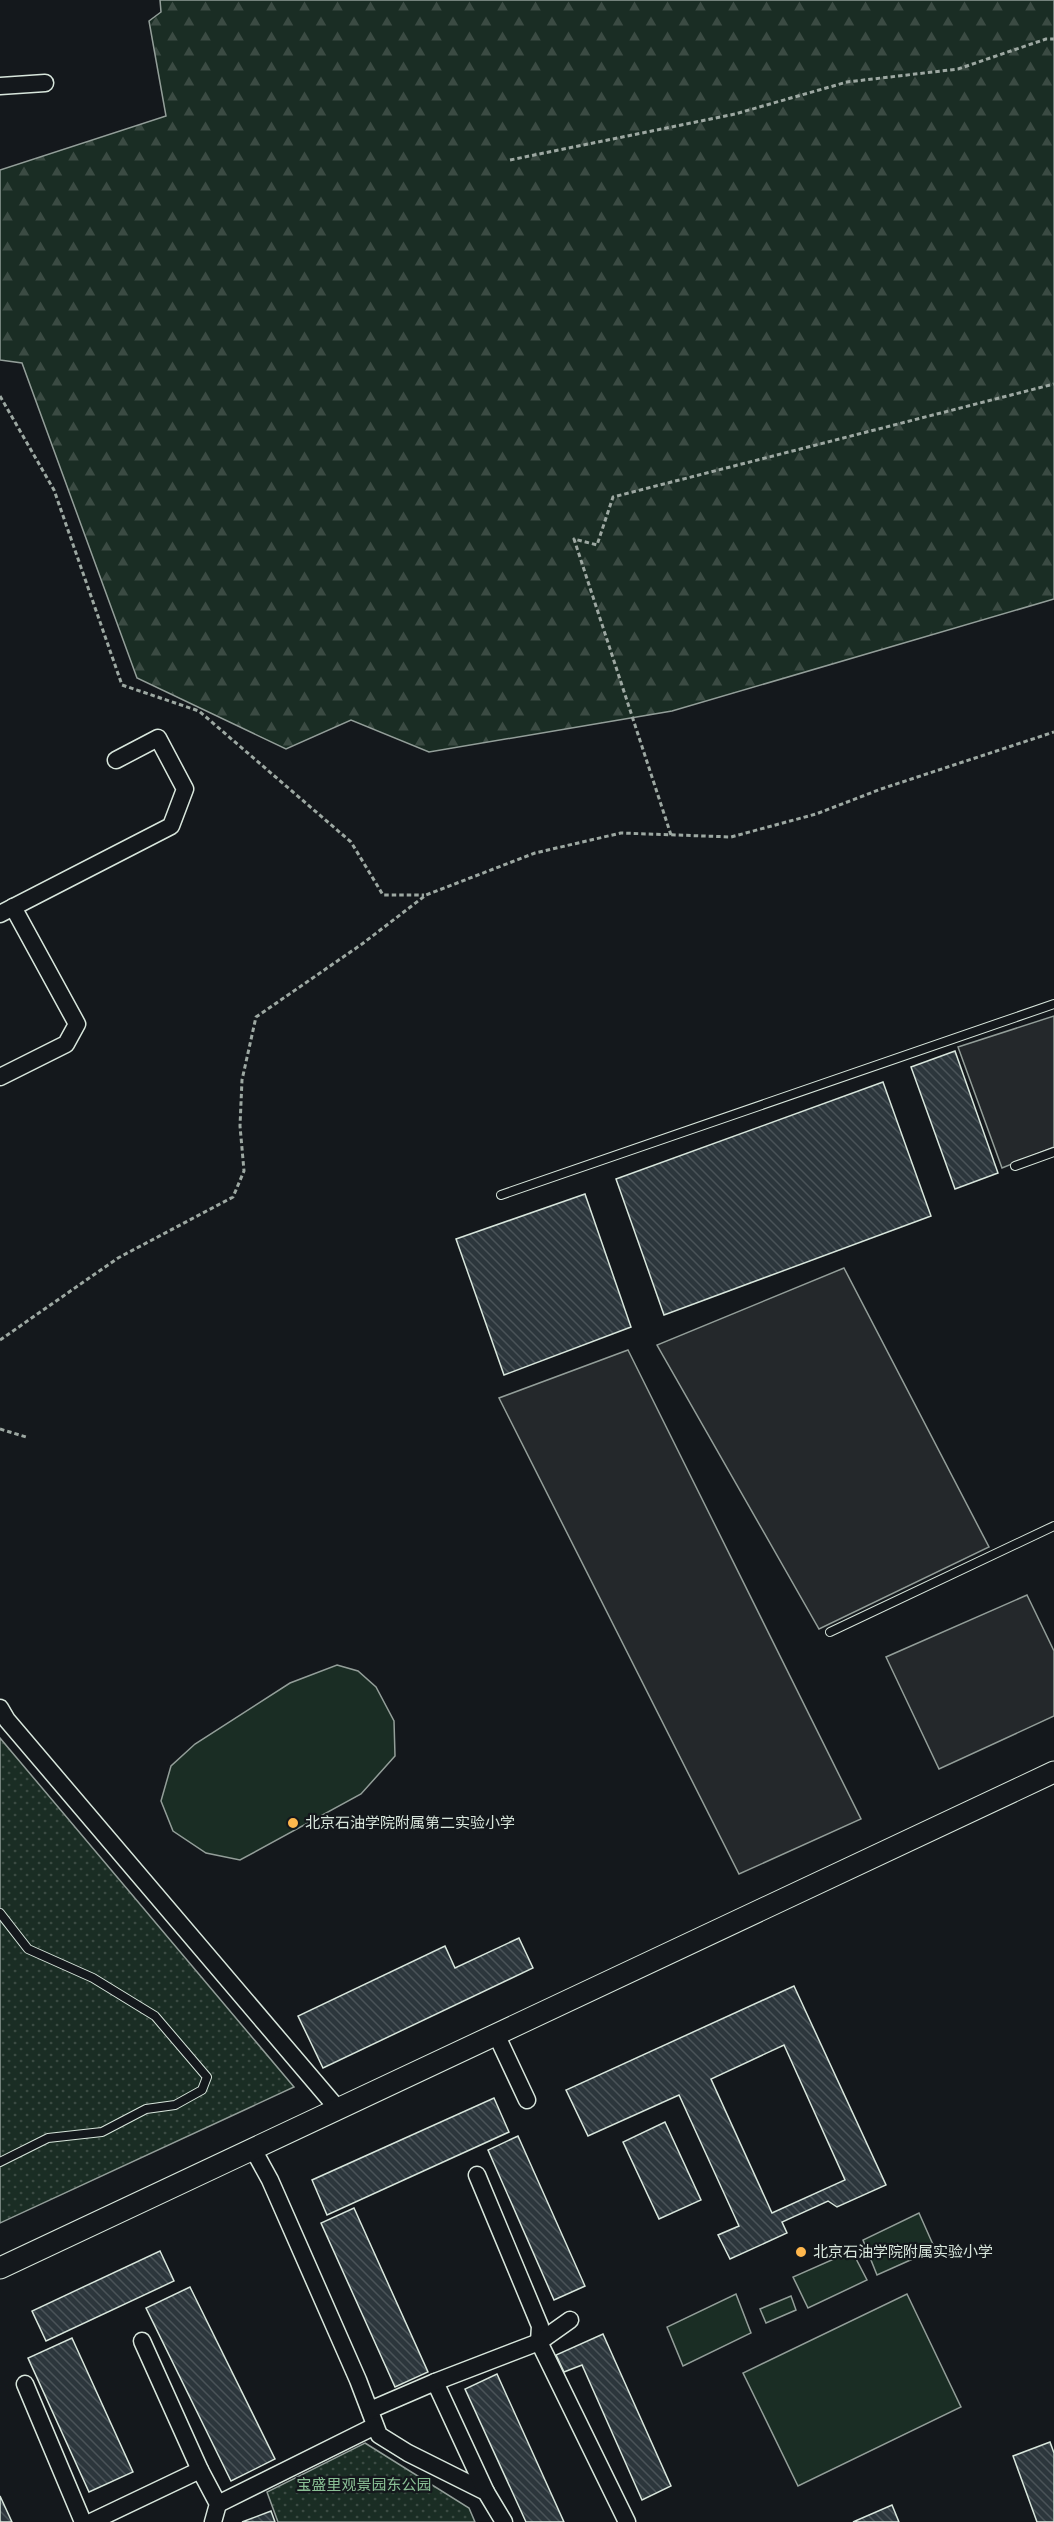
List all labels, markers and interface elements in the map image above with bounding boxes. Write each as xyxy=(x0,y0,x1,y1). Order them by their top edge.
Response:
place label: 北京石油学院附属第二实验小学 xyxy=(305,1813,515,1832)
marker: 北京石油学院附属第二实验小学 xyxy=(286,1816,300,1830)
place label: 北京石油学院附属实验小学 xyxy=(813,2242,993,2261)
marker: 北京石油学院附属实验小学 xyxy=(794,2245,808,2259)
park label: 宝盛里观景园东公园 xyxy=(296,2475,432,2494)

